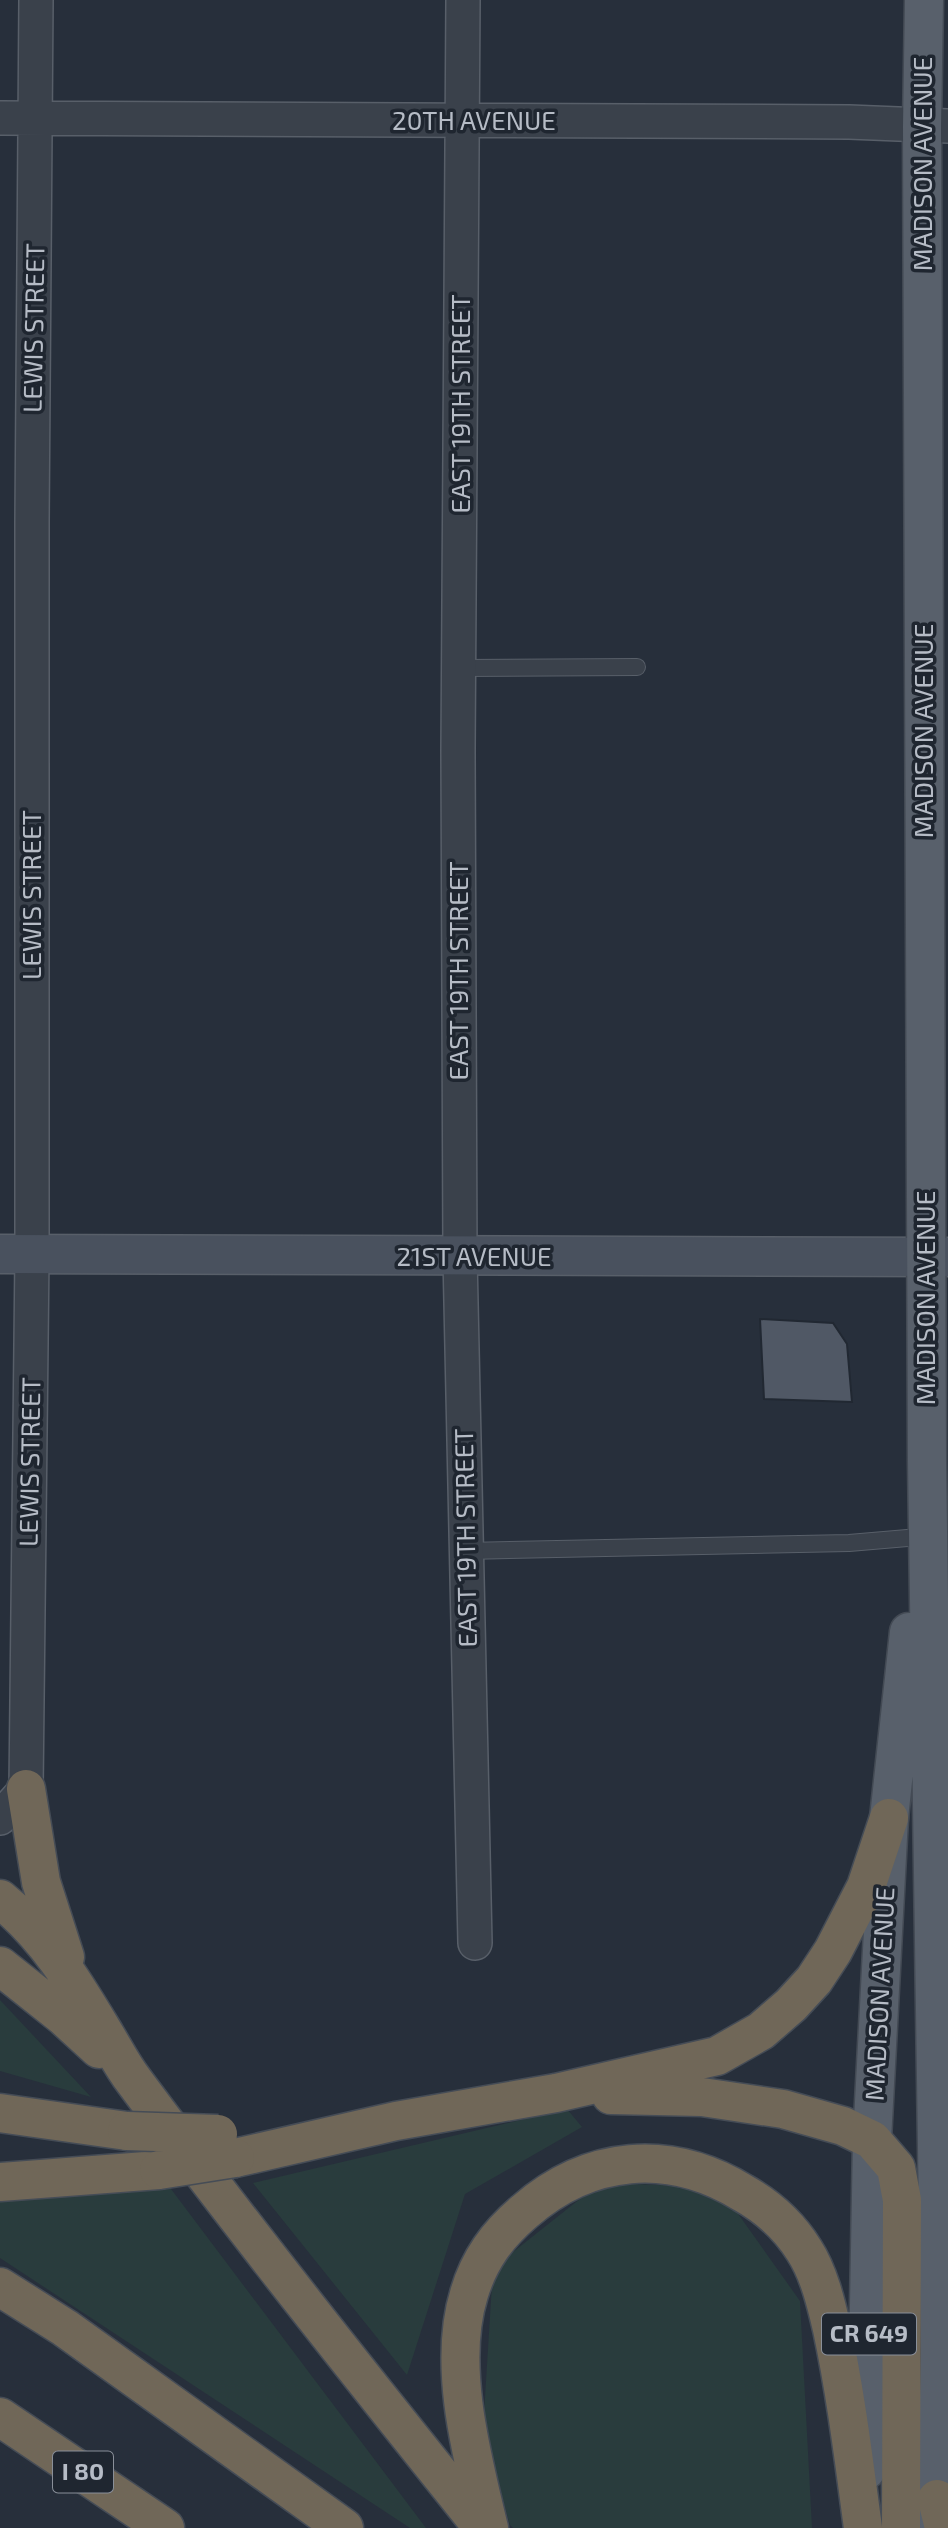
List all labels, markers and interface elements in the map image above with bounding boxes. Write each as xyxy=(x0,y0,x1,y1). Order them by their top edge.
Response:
street label: MADISON AVENUE xyxy=(906,57,937,271)
street label: 20TH AVENUE xyxy=(392,104,556,135)
street label: LEWIS STREET xyxy=(16,243,49,413)
street label: EAST 19TH STREET xyxy=(444,294,475,514)
street label: MADISON AVENUE xyxy=(907,624,938,838)
street label: LEWIS STREET xyxy=(15,810,46,980)
street label: EAST 19TH STREET xyxy=(442,861,473,1081)
street label: MADISON AVENUE xyxy=(909,1191,940,1405)
street label: 21ST AVENUE xyxy=(396,1240,552,1271)
street label: LEWIS STREET xyxy=(12,1377,45,1547)
street label: EAST 19TH STREET xyxy=(447,1428,482,1648)
street label: MADISON AVENUE xyxy=(857,1886,900,2102)
road number: CR 649 xyxy=(822,2314,916,2354)
road number: I 80 xyxy=(53,2452,113,2493)

